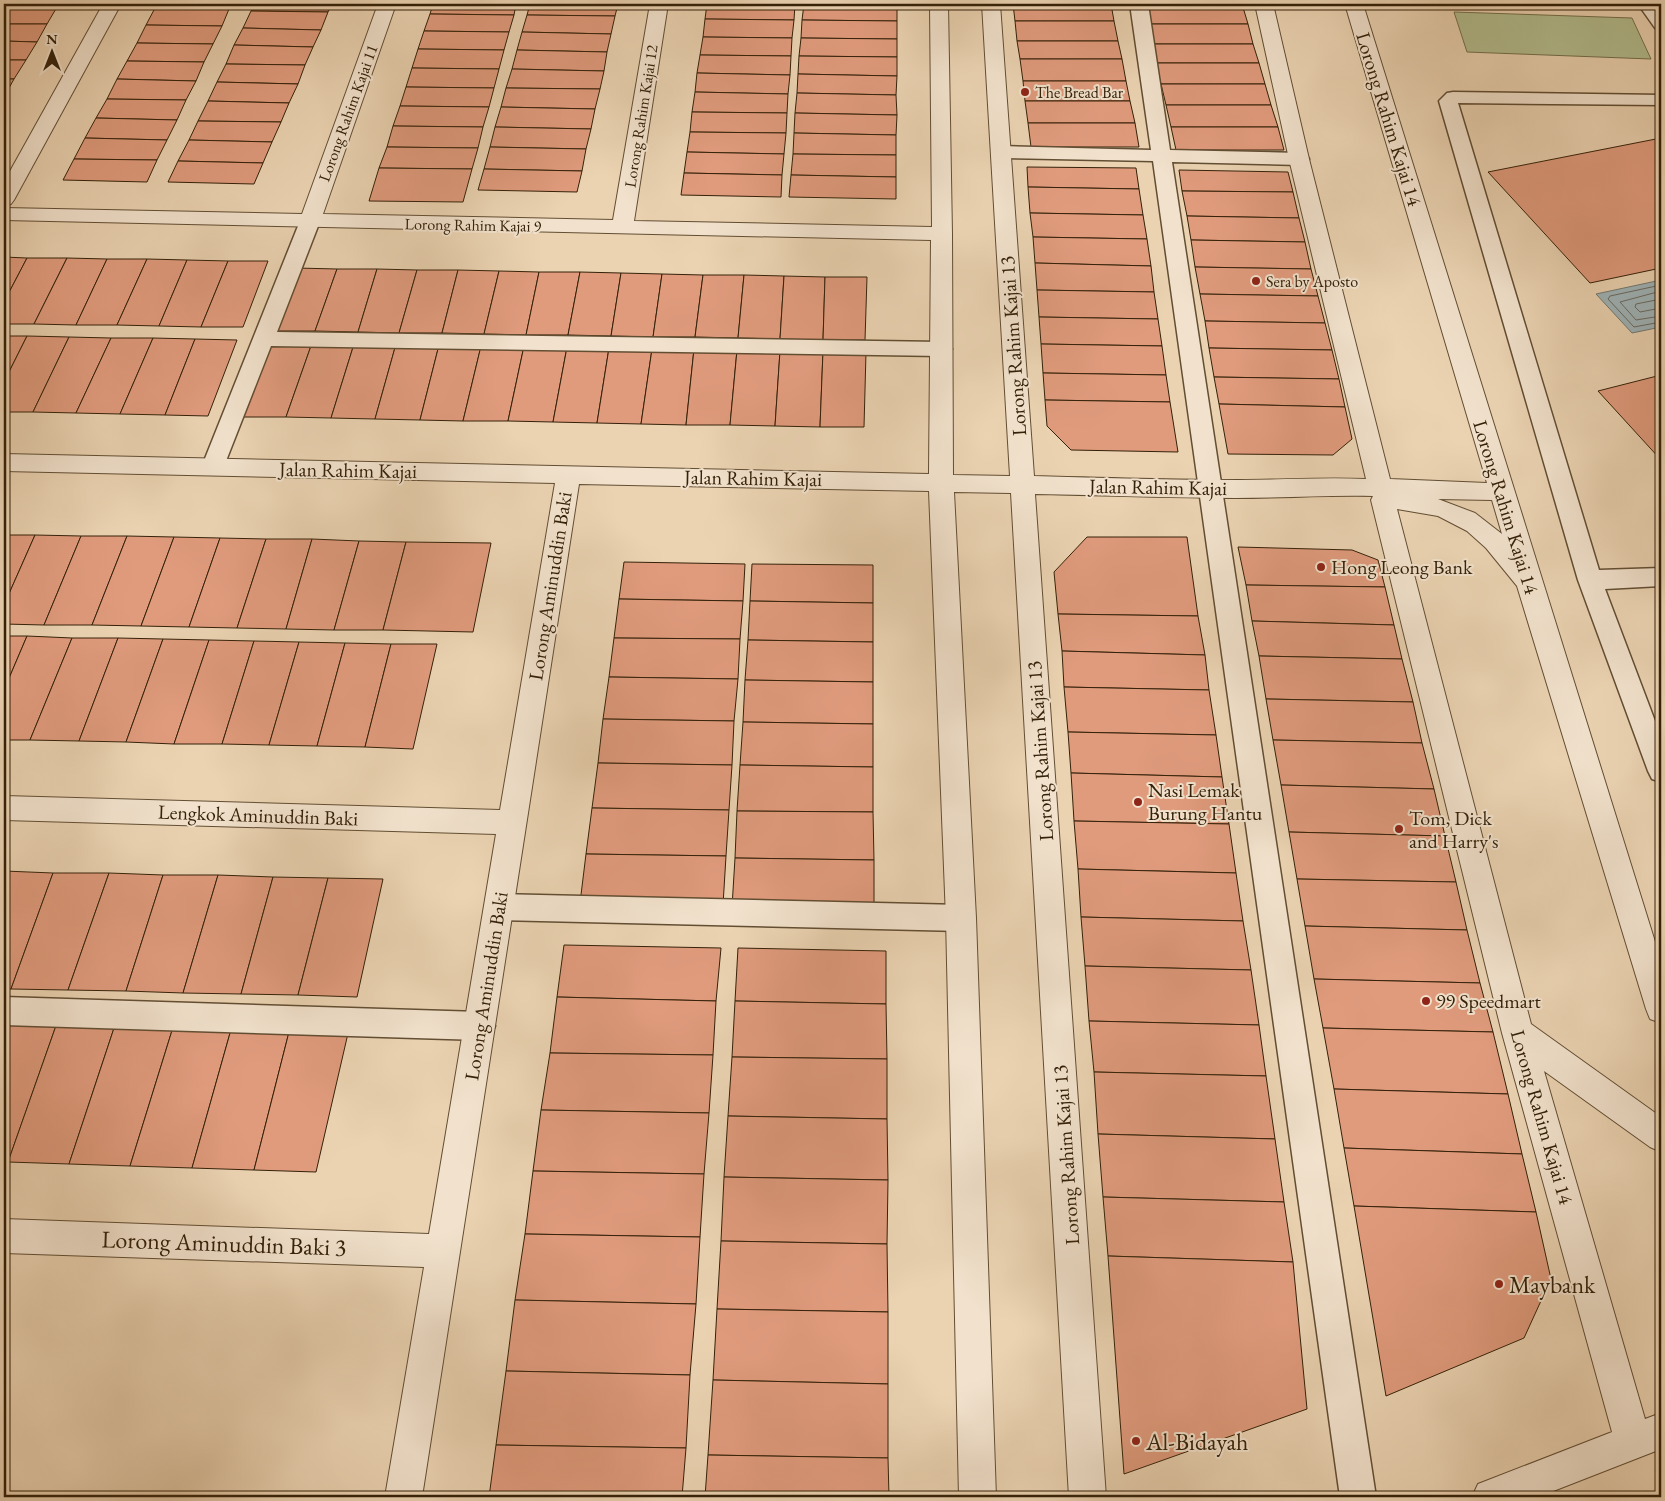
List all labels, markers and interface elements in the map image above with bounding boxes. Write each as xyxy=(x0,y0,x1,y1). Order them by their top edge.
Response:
north arrow xyxy=(28,28,78,78)
street label: Lorong Rahim Kajai 14 xyxy=(1350,29,1428,209)
text: N xyxy=(46,30,58,48)
street label: Lorong Rahim Kajai 11 xyxy=(313,42,383,184)
street label: Lorong Rahim Kajai 12 xyxy=(619,43,663,189)
place label: The Bread Bar xyxy=(1035,82,1124,103)
marker: The Bread Bar xyxy=(1019,86,1031,98)
street label: Lorong Rahim Kajai 9 xyxy=(404,213,542,237)
street label: Lorong Rahim Kajai 13 xyxy=(994,255,1032,437)
place label: Sera by Aposto xyxy=(1266,271,1358,292)
marker: Sera by Aposto xyxy=(1250,275,1262,287)
street label: Lorong Rahim Kajai 14 xyxy=(1467,417,1545,597)
street label: Jalan Rahim Kajai xyxy=(277,456,417,484)
street label: Jalan Rahim Kajai xyxy=(682,464,822,492)
street label: Jalan Rahim Kajai xyxy=(1087,473,1227,501)
street label: Lorong Aminuddin Baki xyxy=(522,490,578,682)
place label: Hong Leong Bank xyxy=(1331,554,1473,580)
marker: Hong Leong Bank xyxy=(1315,561,1327,573)
street label: Lorong Rahim Kajai 13 xyxy=(1021,660,1059,842)
place label: Nasi Lemak Burung Hantu xyxy=(1148,777,1263,826)
marker: Nasi Lemak Burung Hantu xyxy=(1132,796,1144,808)
street label: Lengkok Aminuddin Baki xyxy=(158,799,359,831)
place label: Tom, Dick and Harry's xyxy=(1409,805,1498,854)
marker: Tom, Dick and Harry's xyxy=(1393,823,1405,835)
street label: Lorong Aminuddin Baki xyxy=(458,890,514,1082)
place label: 99 Speedmart xyxy=(1436,988,1541,1014)
marker: 99 Speedmart xyxy=(1420,995,1432,1007)
street label: Lorong Rahim Kajai 14 xyxy=(1505,1027,1579,1208)
street label: Lorong Rahim Kajai 13 xyxy=(1047,1064,1085,1246)
street label: Lorong Aminuddin Baki 3 xyxy=(101,1223,347,1263)
place label: Maybank xyxy=(1509,1269,1596,1300)
marker: Maybank xyxy=(1493,1278,1505,1290)
place label: Al-Bidayah xyxy=(1145,1426,1248,1457)
marker: Al-Bidayah xyxy=(1130,1435,1142,1447)

